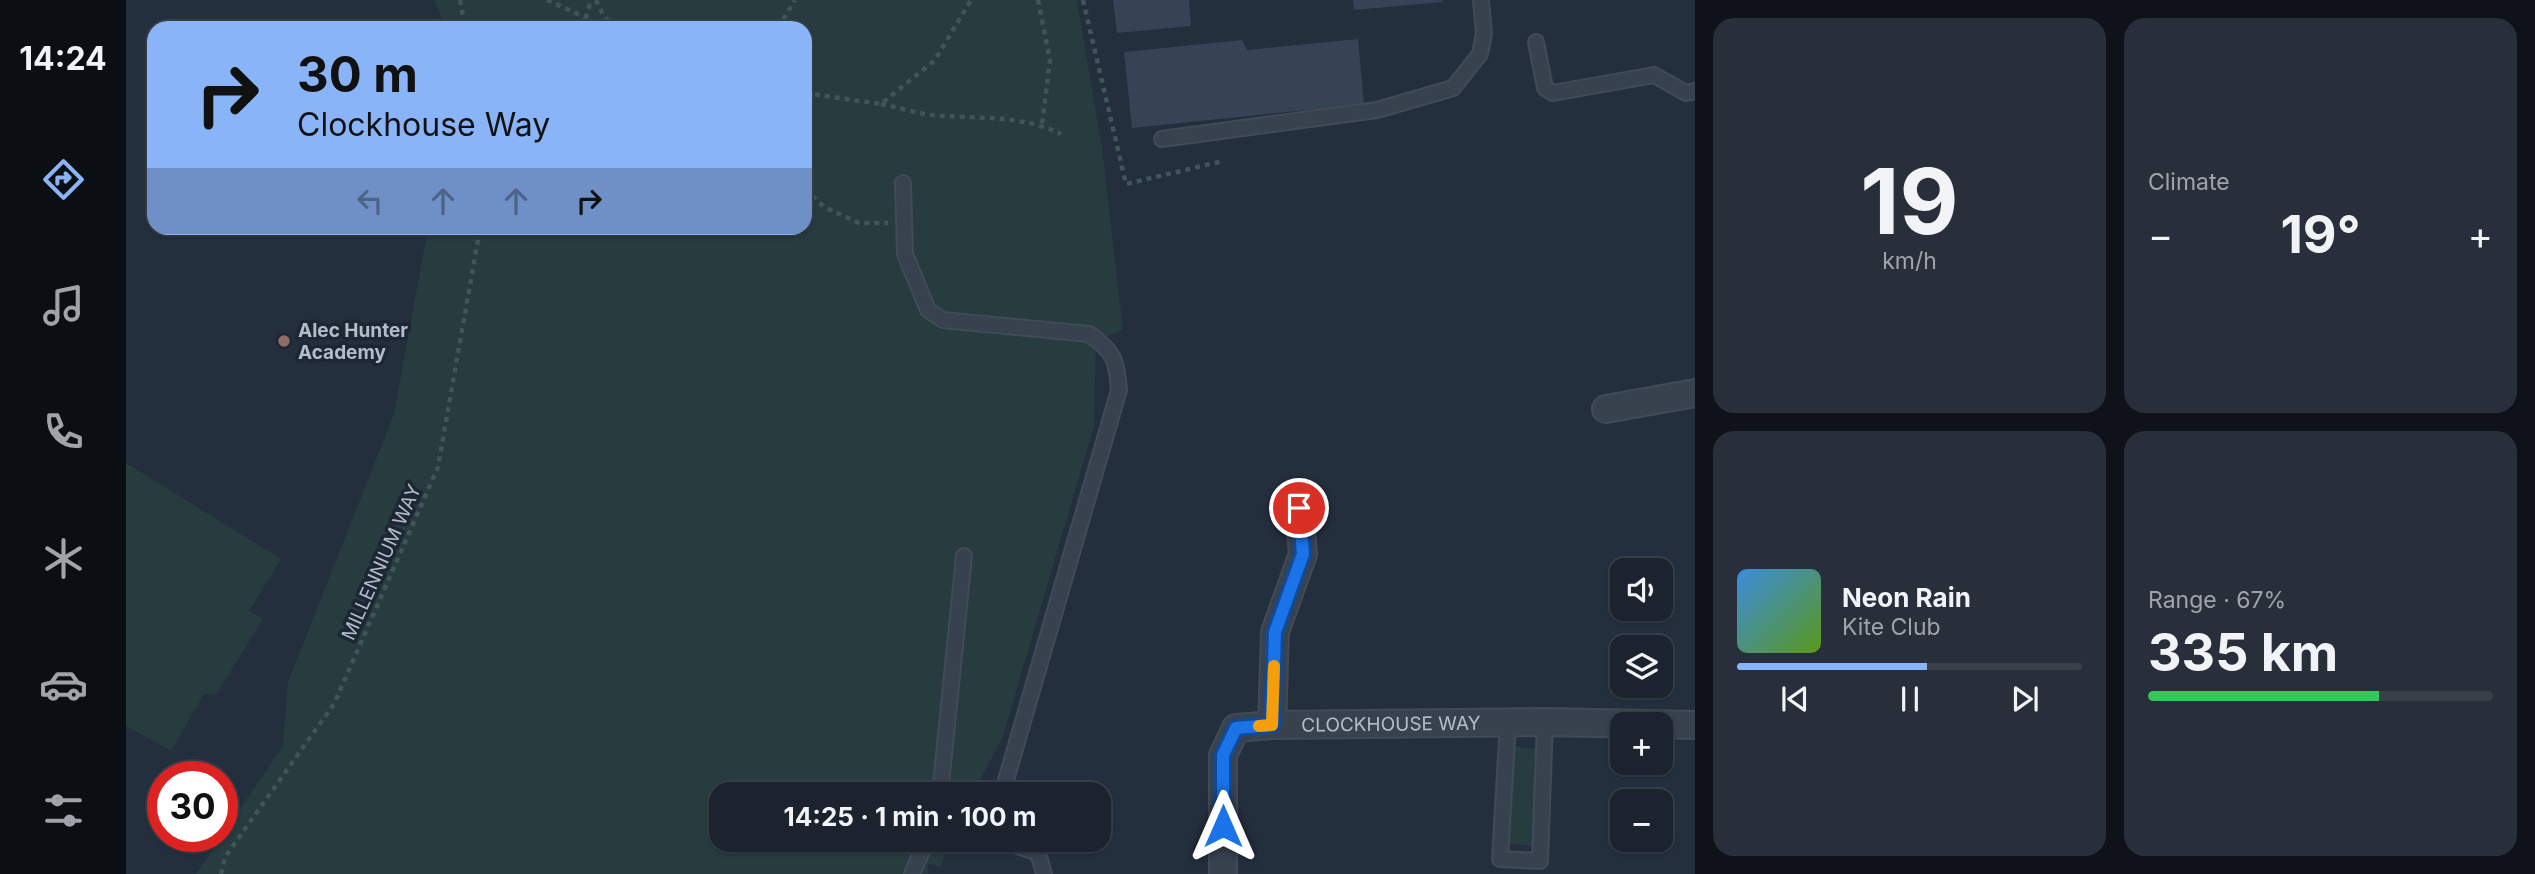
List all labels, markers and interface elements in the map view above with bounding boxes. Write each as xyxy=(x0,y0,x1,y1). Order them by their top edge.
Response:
text: 14:24 xyxy=(19,39,107,78)
text: 30 m xyxy=(297,45,418,104)
icon: right xyxy=(182,49,273,140)
text: Clockhouse Way xyxy=(297,105,550,144)
text: 19 xyxy=(1860,146,1959,256)
icon: directions xyxy=(39,155,88,204)
text: Climate xyxy=(2148,168,2230,196)
icon: left xyxy=(351,182,389,220)
icon: ahead xyxy=(424,182,462,220)
icon: ahead xyxy=(497,182,535,220)
icon: right xyxy=(570,182,608,220)
text: 19° xyxy=(2280,203,2361,266)
text: − xyxy=(2148,212,2173,258)
text: + xyxy=(2468,212,2493,258)
text: km/h xyxy=(1882,247,1937,275)
icon: music xyxy=(39,281,88,330)
place label: Alec Hunter Academy xyxy=(298,319,408,364)
marker: Alec Hunter Academy xyxy=(276,333,292,349)
icon: phone xyxy=(39,407,88,456)
pin xyxy=(1269,478,1329,538)
street label: MILLENNIUM WAY xyxy=(337,481,426,644)
icon: arrive xyxy=(1280,489,1318,527)
icon: climate xyxy=(39,534,88,583)
map controls xyxy=(1610,558,1673,852)
button: sound xyxy=(1610,558,1673,621)
text: Neon Rain xyxy=(1842,582,1971,613)
text: Range · 67% xyxy=(2148,586,2286,614)
text: Kite Club xyxy=(1842,613,1941,641)
text: 335 km xyxy=(2148,621,2338,684)
button: layers xyxy=(1610,635,1673,698)
icon: car xyxy=(39,660,88,709)
icon: previous xyxy=(1776,680,1814,718)
icon: pause xyxy=(1891,680,1929,718)
icon: next xyxy=(2006,680,2044,718)
street label: CLOCKHOUSE WAY xyxy=(1301,712,1481,737)
button: + xyxy=(1610,712,1673,775)
speed limit sign: 30 xyxy=(147,761,238,852)
icon: filters xyxy=(39,786,88,835)
position arrow xyxy=(1186,789,1260,863)
button: − xyxy=(1610,789,1673,852)
text: 14:25 · 1 min · 100 m xyxy=(784,801,1036,832)

